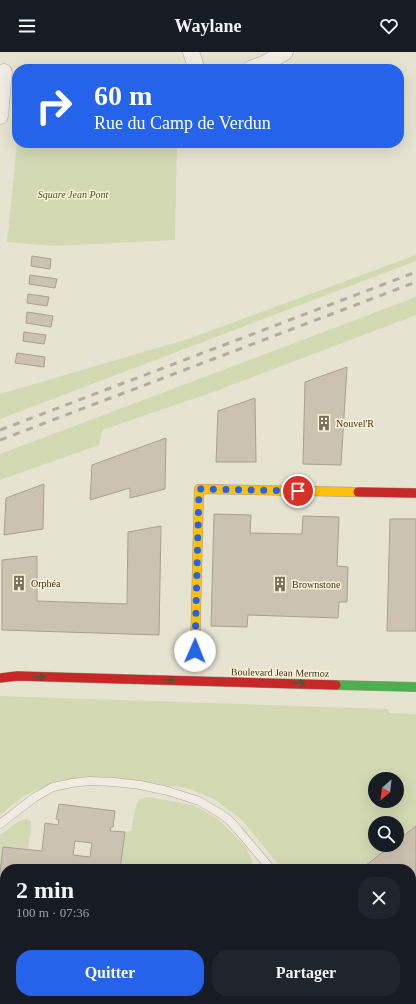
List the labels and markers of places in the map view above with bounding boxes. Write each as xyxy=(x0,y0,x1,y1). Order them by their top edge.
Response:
building icon: Nouvel'R xyxy=(315,414,333,432)
place label: Nouvel'R xyxy=(336,418,374,429)
pin xyxy=(281,474,315,508)
building icon: Orphéa xyxy=(10,574,28,592)
building icon: Brownstone xyxy=(271,575,289,593)
place label: Orphéa xyxy=(31,578,61,589)
place label: Brownstone xyxy=(292,579,341,590)

